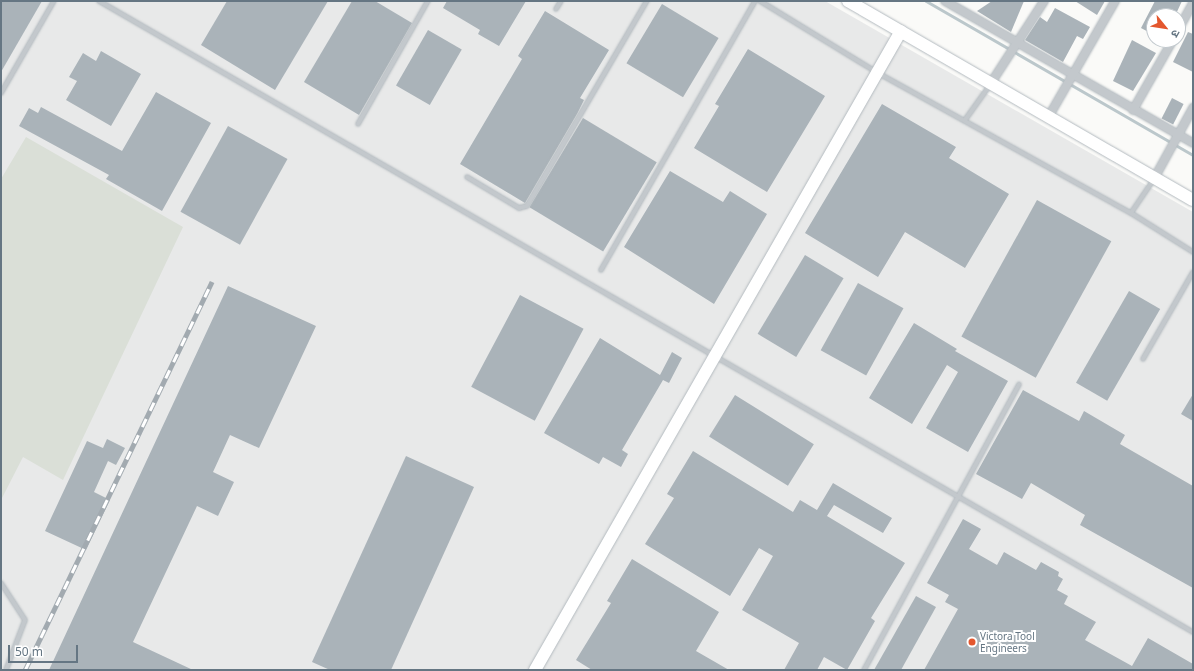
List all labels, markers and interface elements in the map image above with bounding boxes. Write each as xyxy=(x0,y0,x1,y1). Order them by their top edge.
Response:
north arrow xyxy=(1146,8,1186,48)
text: उ xyxy=(1168,27,1184,40)
place label: Victora Tool Engineers xyxy=(980,630,1035,654)
scale bar xyxy=(10,637,80,663)
marker: Victora Tool Engineers xyxy=(967,637,977,647)
text: 50 m xyxy=(15,643,43,660)

